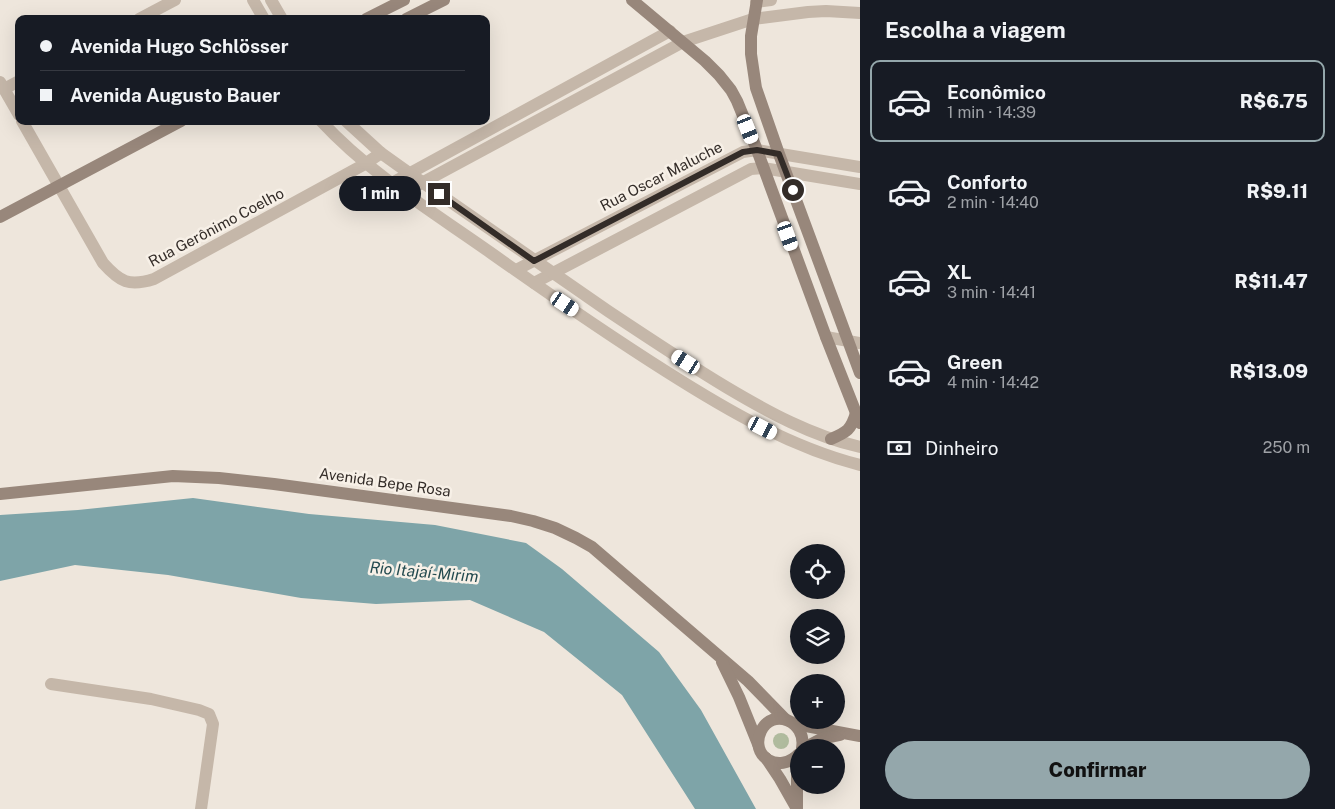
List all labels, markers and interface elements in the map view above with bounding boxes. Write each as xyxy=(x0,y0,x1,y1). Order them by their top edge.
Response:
text: Escolha a viagem xyxy=(885,17,1066,43)
text: Avenida Hugo Schlösser xyxy=(70,35,289,57)
icon: car xyxy=(887,79,932,124)
text: Econômico xyxy=(947,81,1046,103)
text: Avenida Augusto Bauer xyxy=(70,84,280,106)
text: R$6.75 xyxy=(1240,90,1308,112)
text: 1 min · 14:39 xyxy=(947,103,1036,122)
car xyxy=(735,112,760,146)
street label: Rua Oscar Maluche xyxy=(597,138,725,214)
icon: car xyxy=(887,169,932,214)
text: Conforto xyxy=(947,171,1027,193)
callout: 1 min xyxy=(339,176,422,212)
route start xyxy=(782,179,804,201)
text: R$9.11 xyxy=(1247,180,1308,202)
route end xyxy=(428,183,450,205)
street label: Rua Gerônimo Coelho xyxy=(145,184,287,270)
text: 1 min xyxy=(360,184,400,203)
text: 2 min · 14:40 xyxy=(947,193,1039,212)
car xyxy=(775,219,800,253)
icon: car xyxy=(887,259,932,304)
text: XL xyxy=(947,261,972,283)
text: R$11.47 xyxy=(1235,270,1308,292)
text: 3 min · 14:41 xyxy=(947,283,1036,302)
car xyxy=(548,289,581,319)
car xyxy=(669,348,702,376)
icon: car xyxy=(887,349,932,394)
text: Green xyxy=(947,351,1002,373)
text: R$13.09 xyxy=(1229,360,1308,382)
text: 4 min · 14:42 xyxy=(947,373,1039,392)
car xyxy=(746,415,779,441)
icon: cash xyxy=(885,434,913,462)
text: Dinheiro xyxy=(925,437,999,459)
text: 250 m xyxy=(1263,438,1310,457)
street label: Avenida Bepe Rosa xyxy=(318,464,452,500)
map controls xyxy=(790,544,845,794)
button: locate xyxy=(790,544,845,599)
water label: Rio Itajaí-Mirim xyxy=(369,558,479,586)
button: layers xyxy=(790,609,845,664)
button: + xyxy=(790,674,845,729)
button: − xyxy=(790,739,845,794)
button: Confirmar xyxy=(885,741,1310,799)

